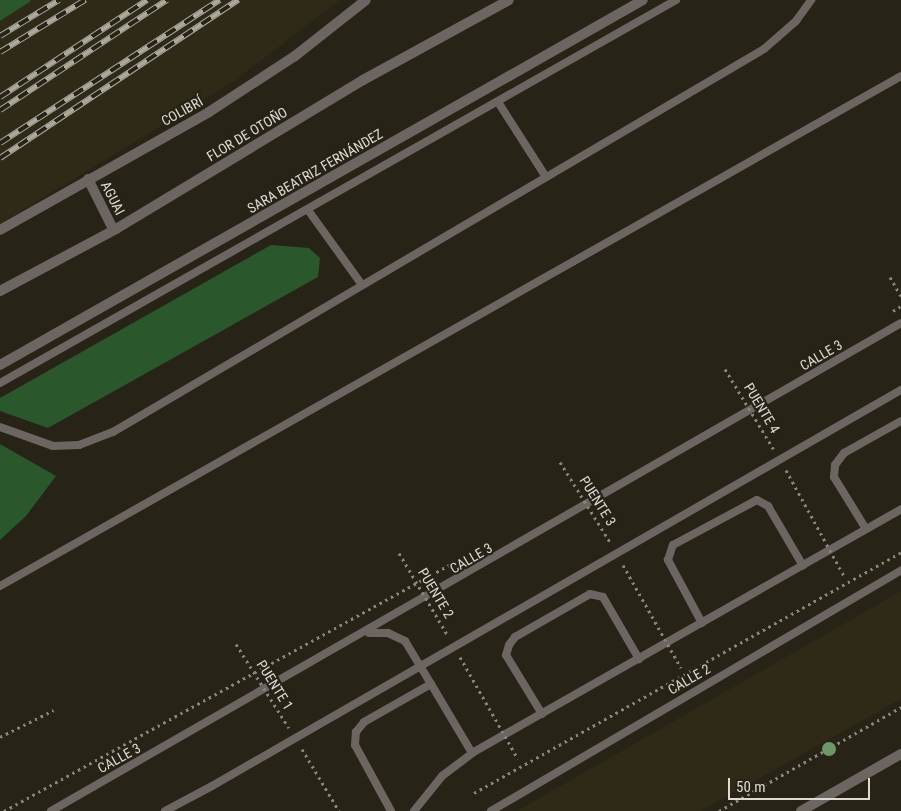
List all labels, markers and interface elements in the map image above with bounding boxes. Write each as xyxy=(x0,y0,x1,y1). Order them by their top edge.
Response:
street label: COLIBRÍ xyxy=(158,93,206,129)
street label: FLOR DE OTOÑO xyxy=(204,103,290,165)
street label: SARA BEATRIZ FERNÁNDEZ xyxy=(244,125,386,217)
street label: AGUAI xyxy=(97,178,129,218)
street label: CALLE 3 xyxy=(797,336,845,374)
street label: PUENTE 4 xyxy=(741,380,783,436)
street label: PUENTE 3 xyxy=(576,473,620,529)
street label: CALLE 3 xyxy=(447,539,495,577)
street label: PUENTE 2 xyxy=(415,565,457,621)
street label: PUENTE 1 xyxy=(253,657,297,713)
street label: CALLE 2 xyxy=(665,660,713,698)
street label: CALLE 3 xyxy=(95,739,143,777)
scale bar xyxy=(731,768,874,800)
text: 50 m xyxy=(736,778,766,796)

